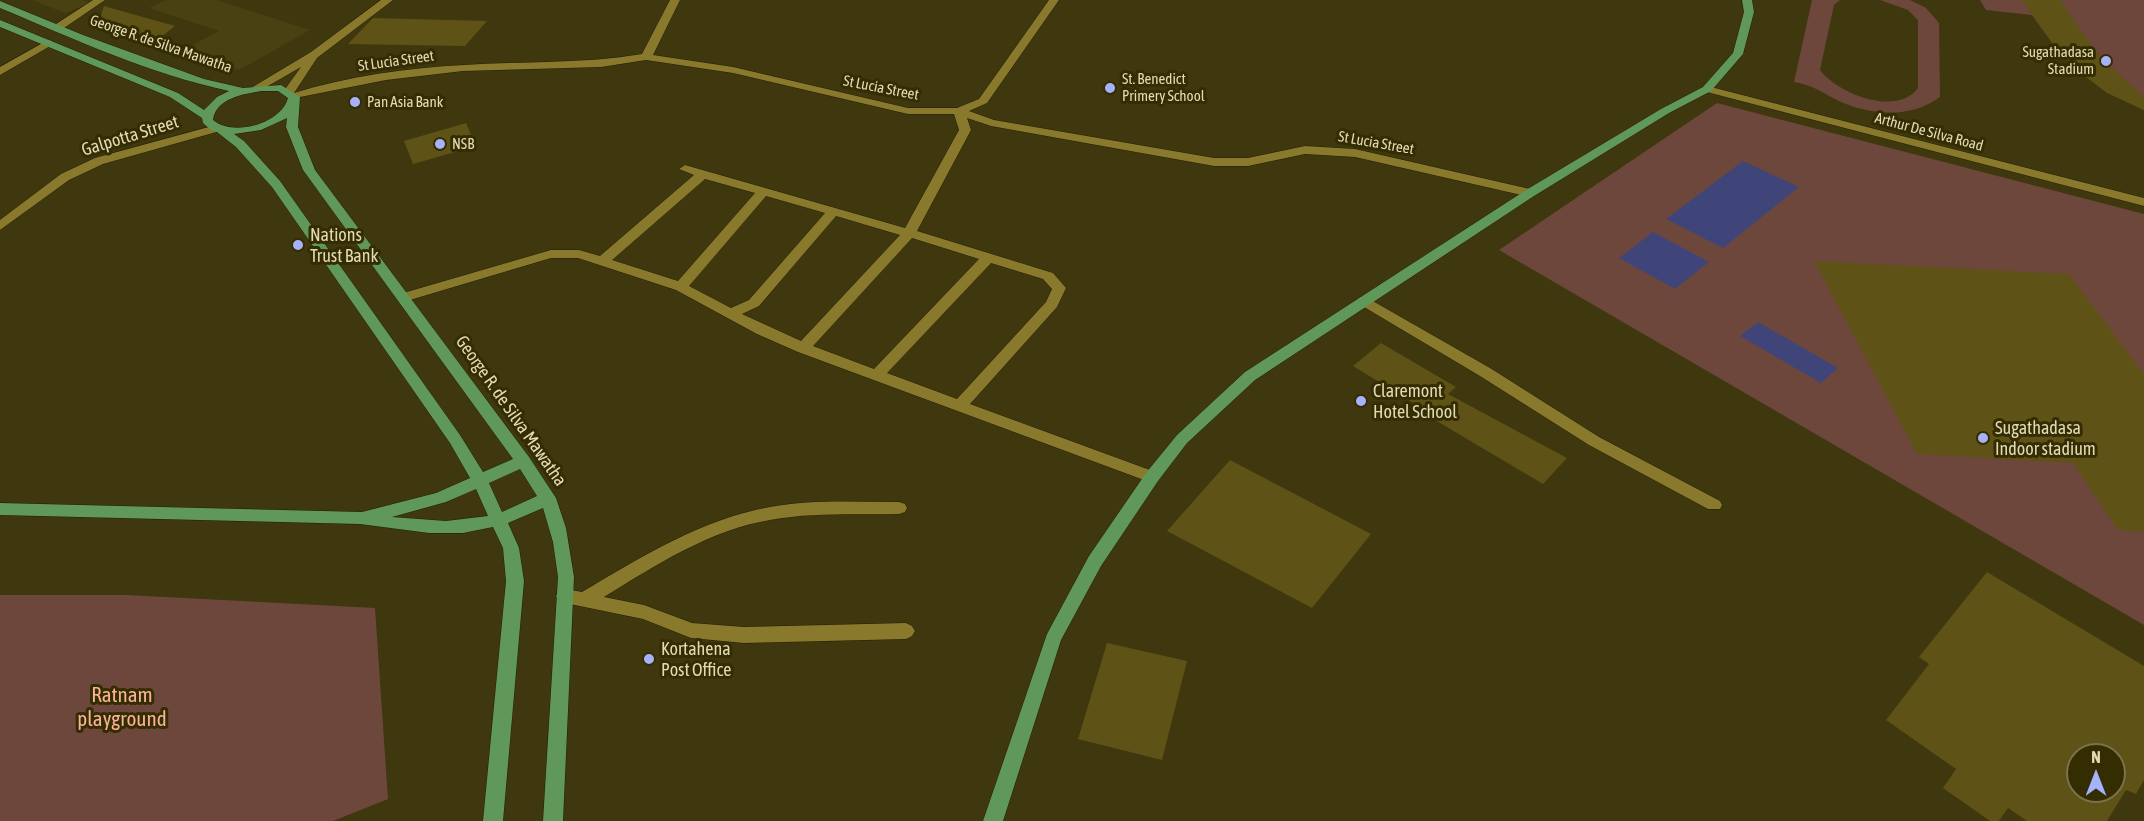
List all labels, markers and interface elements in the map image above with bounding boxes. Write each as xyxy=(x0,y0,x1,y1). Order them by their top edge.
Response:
street label: George R. de Silva Mawatha xyxy=(88,11,234,77)
place label: Sugathadasa Stadium xyxy=(2022,43,2094,78)
street label: St Lucia Street xyxy=(357,47,435,75)
marker: Sugathadasa Stadium xyxy=(2099,54,2113,68)
place label: St. Benedict Primery School xyxy=(1122,70,1205,105)
street label: St Lucia Street xyxy=(842,72,920,104)
marker: St. Benedict Primery School xyxy=(1103,81,1117,95)
place label: Pan Asia Bank xyxy=(367,93,443,111)
marker: Pan Asia Bank xyxy=(348,95,362,109)
street label: Arthur De Silva Road xyxy=(1873,109,1985,155)
street label: Galpotta Street xyxy=(79,111,181,161)
street label: St Lucia Street xyxy=(1337,127,1415,159)
place label: NSB xyxy=(452,135,474,153)
marker: NSB xyxy=(433,137,447,151)
place label: Nations Trust Bank xyxy=(310,224,378,266)
marker: Nations Trust Bank xyxy=(291,238,305,252)
street label: George R. de Silva Mawatha xyxy=(451,332,571,490)
place label: Claremont Hotel School xyxy=(1373,380,1457,422)
marker: Claremont Hotel School xyxy=(1354,394,1368,408)
place label: Sugathadasa Indoor stadium xyxy=(1995,417,2096,460)
marker: Sugathadasa Indoor stadium xyxy=(1976,431,1990,445)
place label: Kortahena Post Office xyxy=(661,638,731,680)
marker: Kortahena Post Office xyxy=(642,652,656,666)
park label: Ratnam playground xyxy=(77,682,167,732)
north arrow xyxy=(2066,743,2126,803)
text: N xyxy=(2091,748,2101,766)

